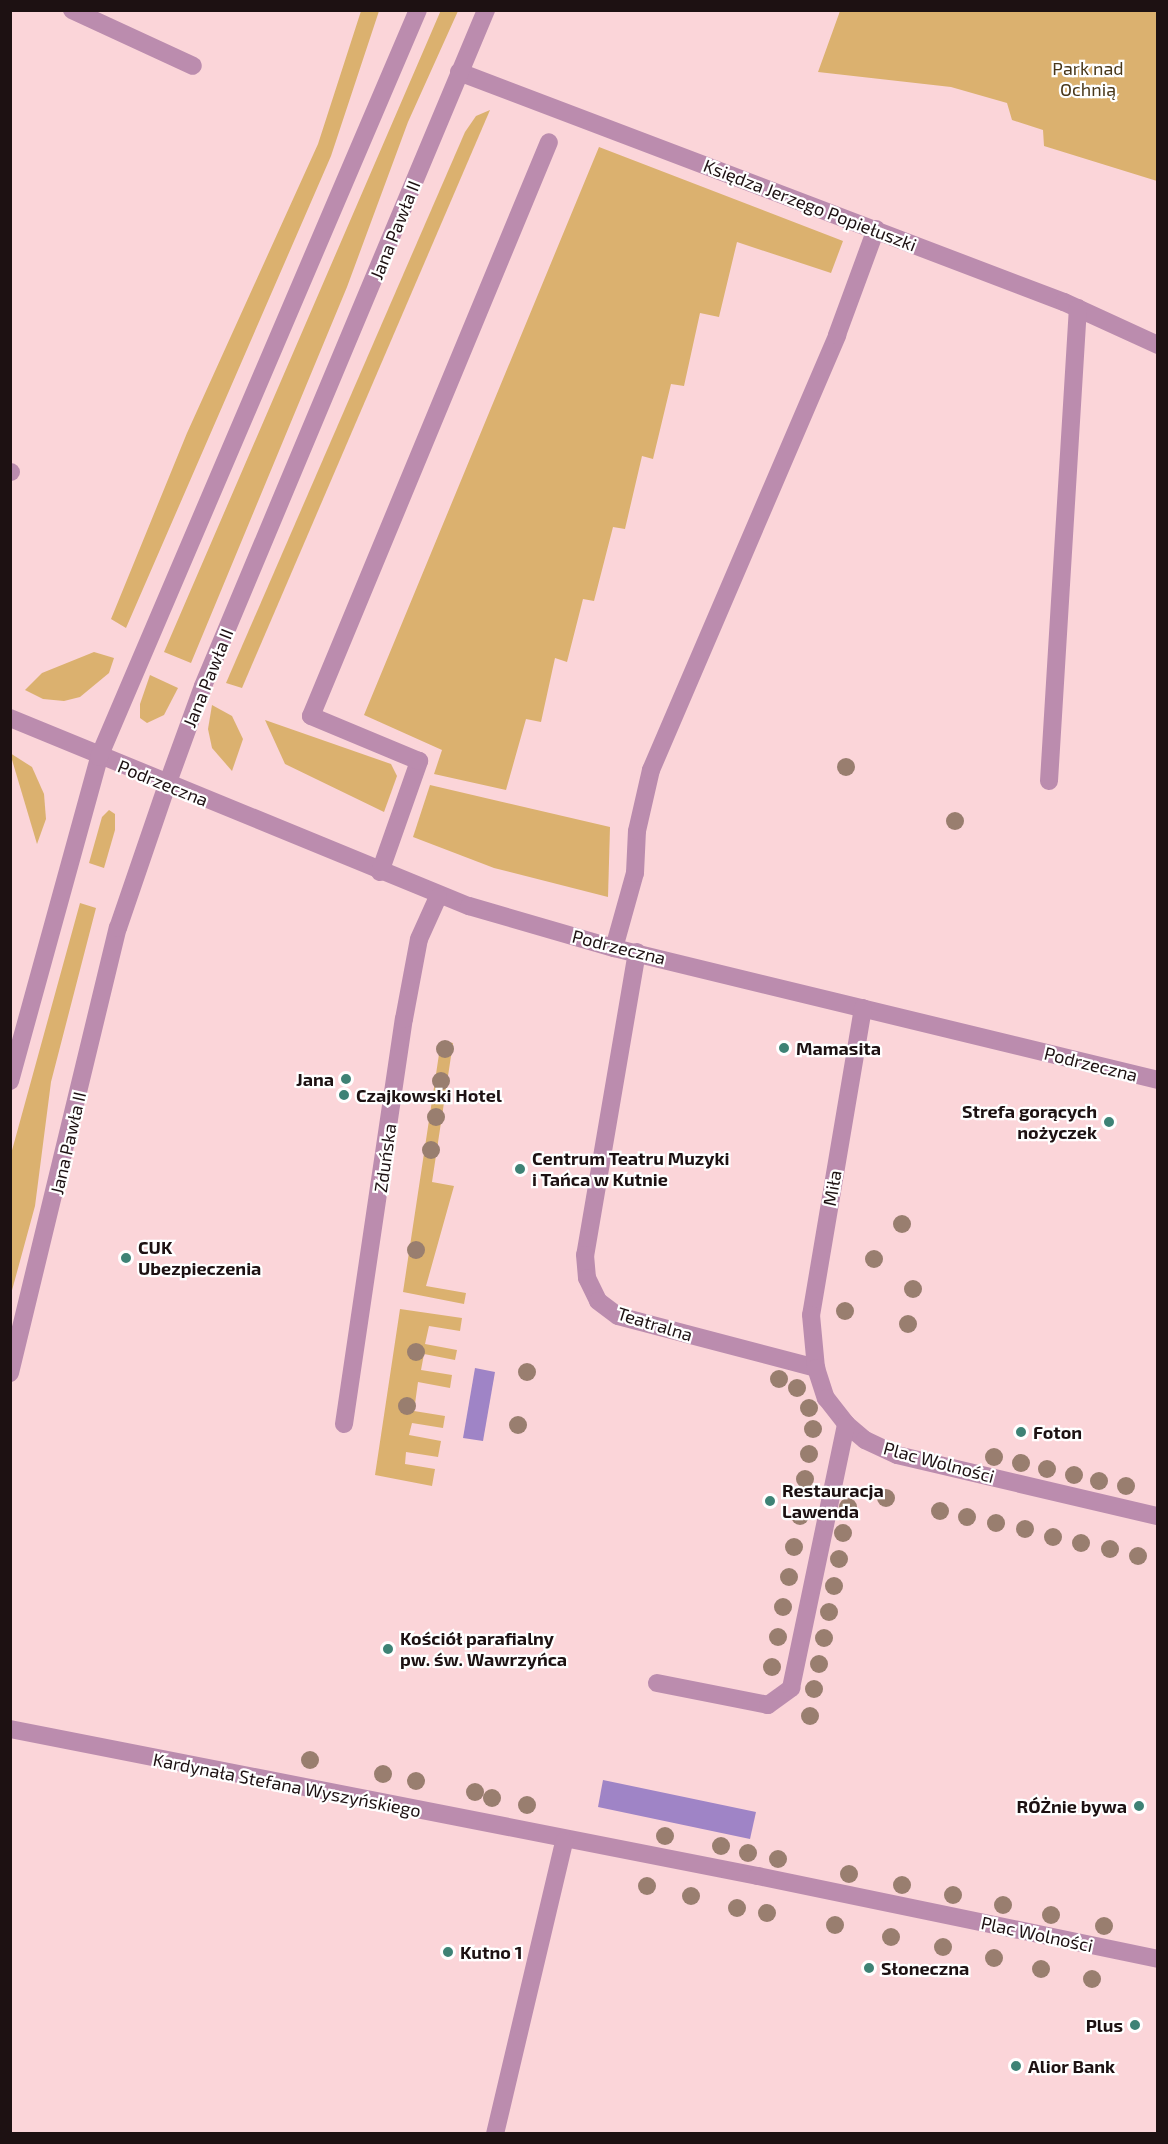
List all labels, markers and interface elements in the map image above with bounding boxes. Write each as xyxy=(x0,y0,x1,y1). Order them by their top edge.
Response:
park label: Park nad Ochnią xyxy=(1052,58,1124,100)
street label: Księdza Jerzego Popiełuszki xyxy=(700,154,920,256)
street label: Jana Pawła II xyxy=(365,177,425,283)
street label: Jana Pawła II xyxy=(178,625,238,731)
street label: Podrzeczna xyxy=(115,755,211,811)
street label: Podrzeczna xyxy=(570,925,668,969)
place label: Mamasita xyxy=(796,1037,881,1059)
marker: Mamasita xyxy=(777,1041,791,1055)
street label: Podrzeczna xyxy=(1042,1042,1140,1086)
place label: Jana xyxy=(296,1068,334,1090)
marker: Jana xyxy=(339,1072,353,1086)
place label: Czajkowski Hotel xyxy=(356,1084,502,1106)
marker: Czajkowski Hotel xyxy=(337,1088,351,1102)
street label: Jana Pawła II xyxy=(46,1089,90,1197)
place label: Strefa gorących nożyczek xyxy=(962,1101,1097,1144)
marker: Strefa gorących nożyczek xyxy=(1102,1115,1116,1129)
street label: Zduńska xyxy=(369,1122,401,1194)
place label: Centrum Teatru Muzyki i Tańca w Kutnie xyxy=(532,1148,730,1190)
marker: Centrum Teatru Muzyki i Tańca w Kutnie xyxy=(513,1162,527,1176)
street label: Miła xyxy=(818,1168,846,1208)
place label: CUK Ubezpieczenia xyxy=(138,1237,261,1280)
marker: CUK Ubezpieczenia xyxy=(119,1251,133,1265)
street label: Teatralna xyxy=(615,1302,695,1346)
place label: Foton xyxy=(1033,1421,1082,1443)
marker: Foton xyxy=(1014,1425,1028,1439)
street label: Plac Wolności xyxy=(881,1437,997,1487)
place label: Restauracja Lawenda xyxy=(782,1480,884,1522)
marker: Restauracja Lawenda xyxy=(763,1494,777,1508)
place label: Kościół parafialny pw. św. Wawrzyńca xyxy=(400,1628,567,1670)
marker: Kościół parafialny pw. św. Wawrzyńca xyxy=(381,1642,395,1656)
street label: Kardynała Stefana Wyszyńskiego xyxy=(151,1748,423,1822)
place label: RÓŻnie bywa xyxy=(1017,1795,1127,1817)
marker: RÓŻnie bywa xyxy=(1132,1799,1146,1813)
street label: Plac Wolności xyxy=(979,1912,1095,1956)
place label: Kutno 1 xyxy=(460,1941,522,1963)
marker: Kutno 1 xyxy=(441,1945,455,1959)
place label: Słoneczna xyxy=(881,1957,969,1979)
marker: Słoneczna xyxy=(862,1961,876,1975)
place label: Plus xyxy=(1086,2014,1123,2036)
marker: Plus xyxy=(1128,2018,1142,2032)
place label: Alior Bank xyxy=(1028,2055,1115,2077)
marker: Alior Bank xyxy=(1009,2059,1023,2073)

